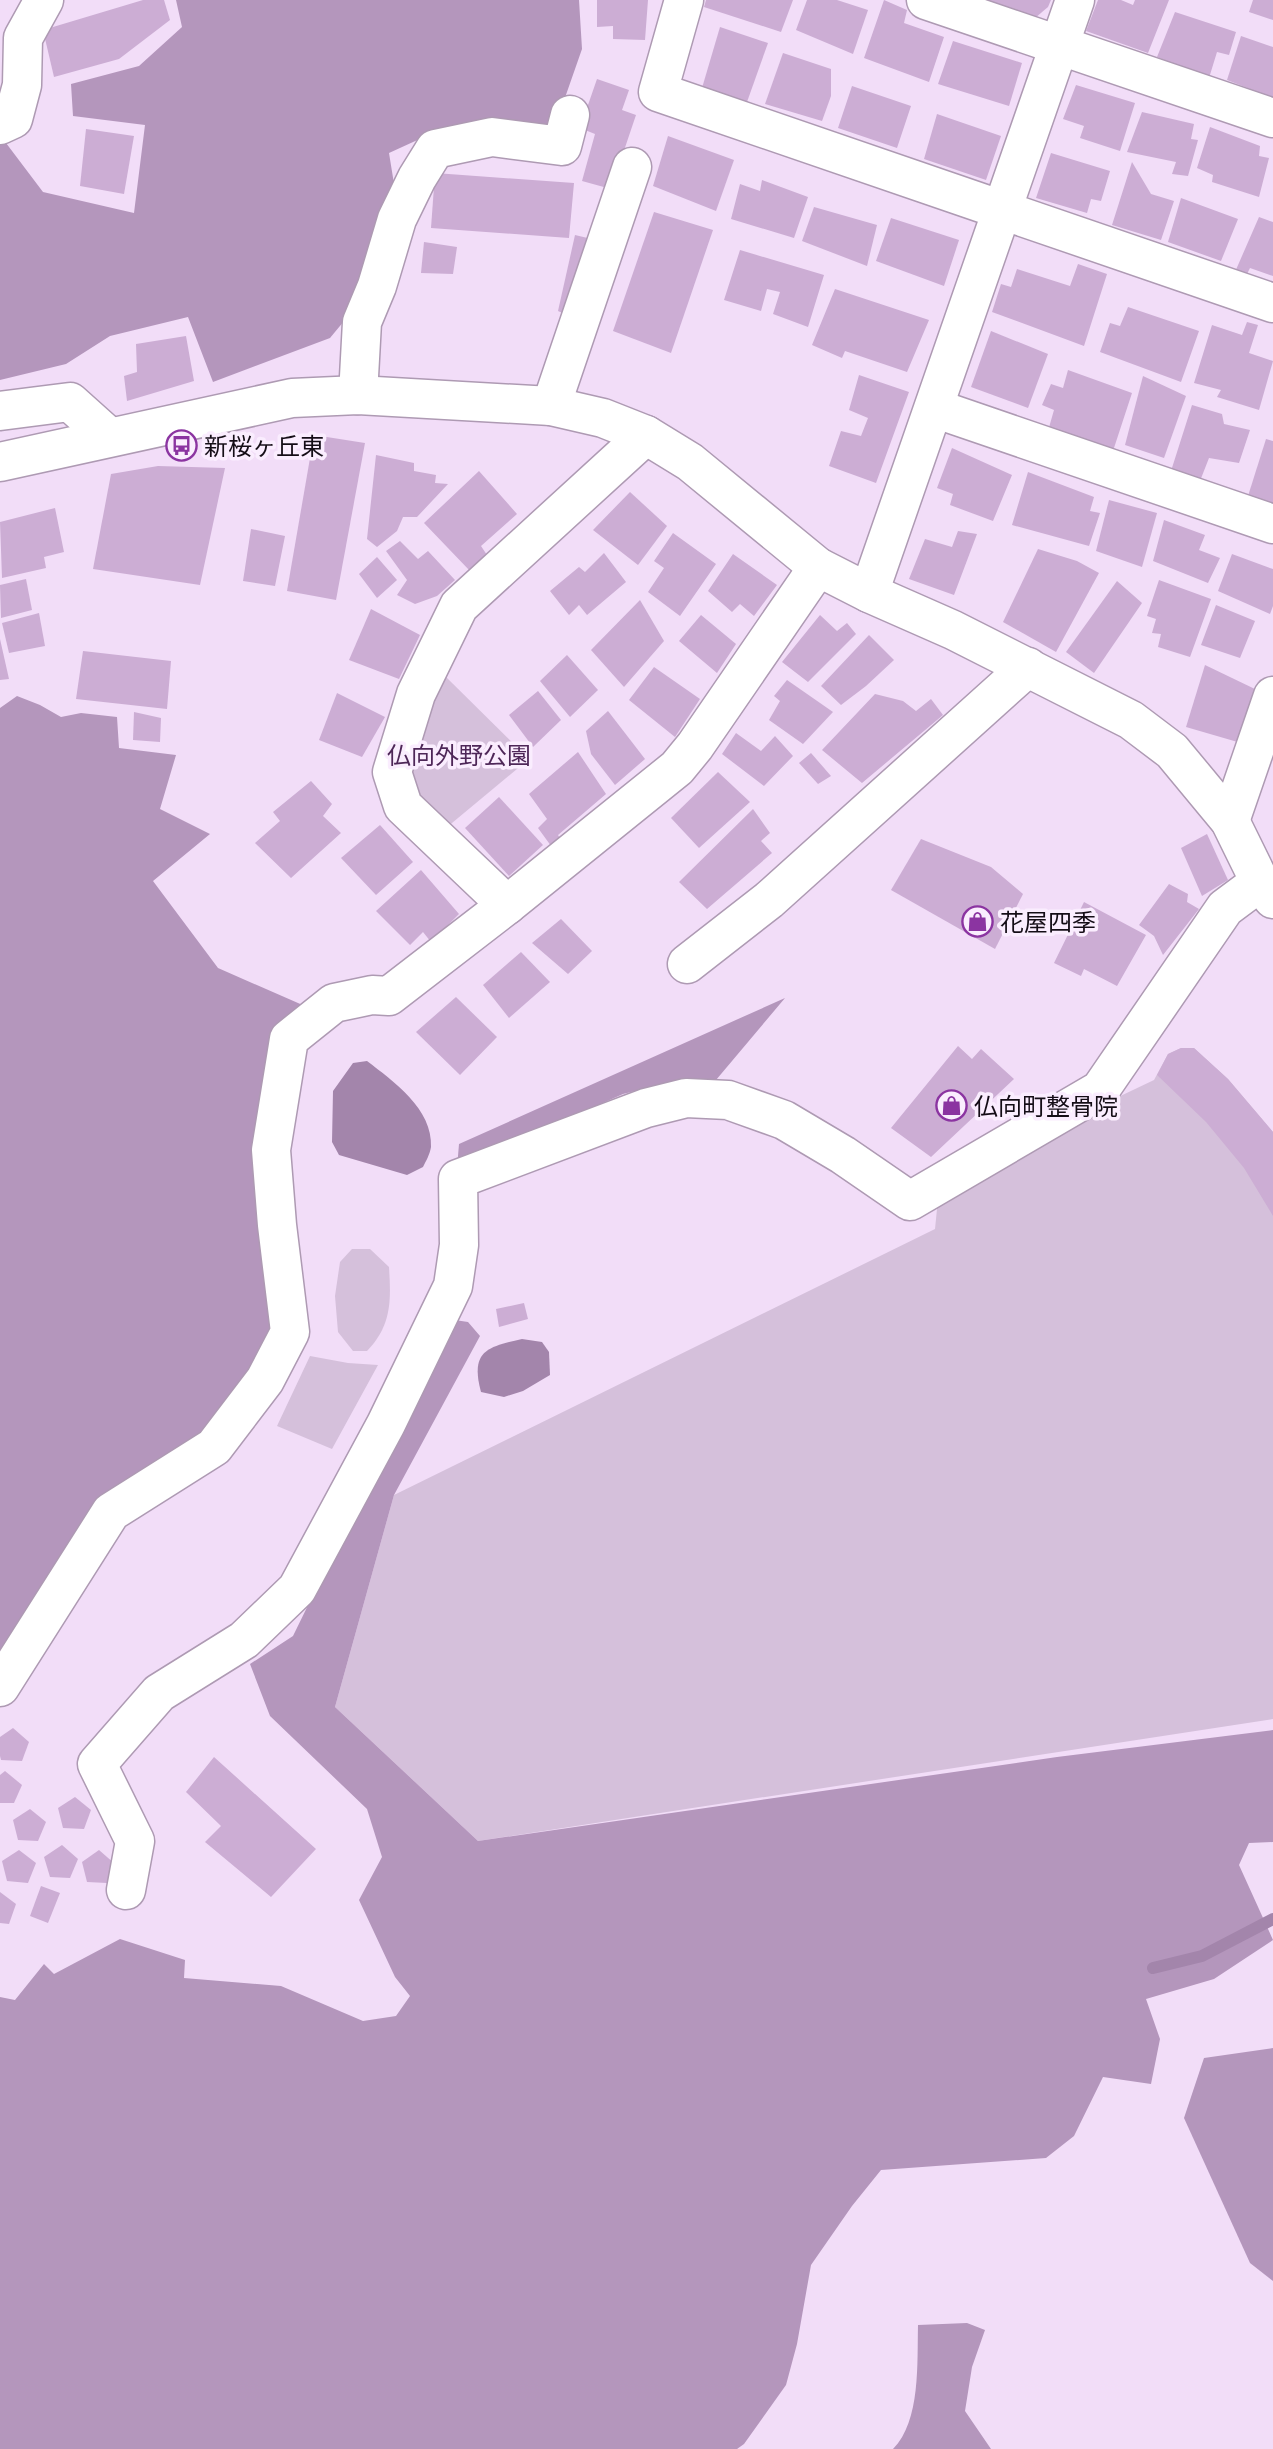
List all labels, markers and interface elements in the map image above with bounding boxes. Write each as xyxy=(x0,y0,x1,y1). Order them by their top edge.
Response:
bus stop icon: 新桜ヶ丘東 xyxy=(164,429,198,463)
place label: 新桜ヶ丘東 xyxy=(204,431,324,461)
park label: 仏向外野公園 xyxy=(387,740,531,770)
shop icon: 花屋四季 xyxy=(960,905,994,939)
place label: 花屋四季 xyxy=(1000,907,1096,937)
shop icon: 仏向町整骨院 xyxy=(934,1089,968,1123)
place label: 仏向町整骨院 xyxy=(974,1091,1118,1121)

